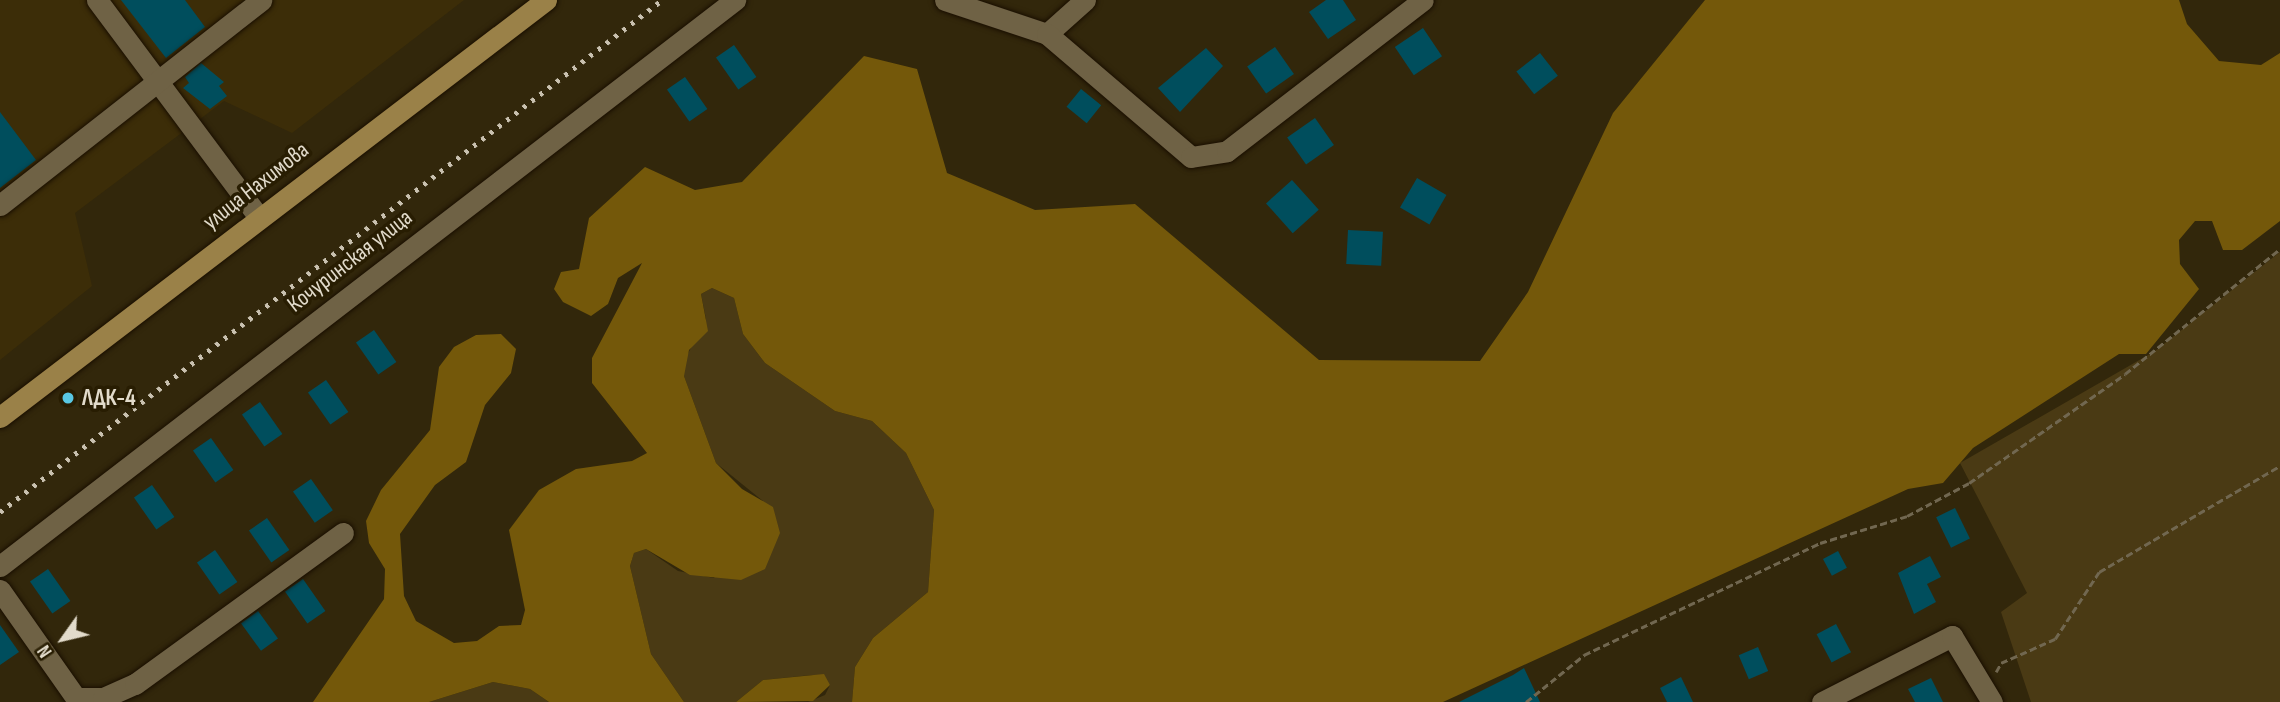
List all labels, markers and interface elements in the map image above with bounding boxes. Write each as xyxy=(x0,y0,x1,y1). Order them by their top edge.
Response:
street label: улица Нахимова xyxy=(198,136,314,236)
street label: Кочуринская улица xyxy=(282,204,418,318)
place label: ЛДК-4 xyxy=(82,384,136,412)
marker: ЛДК-4 xyxy=(60,390,76,406)
north arrow xyxy=(28,604,98,674)
text: N xyxy=(33,640,58,662)

